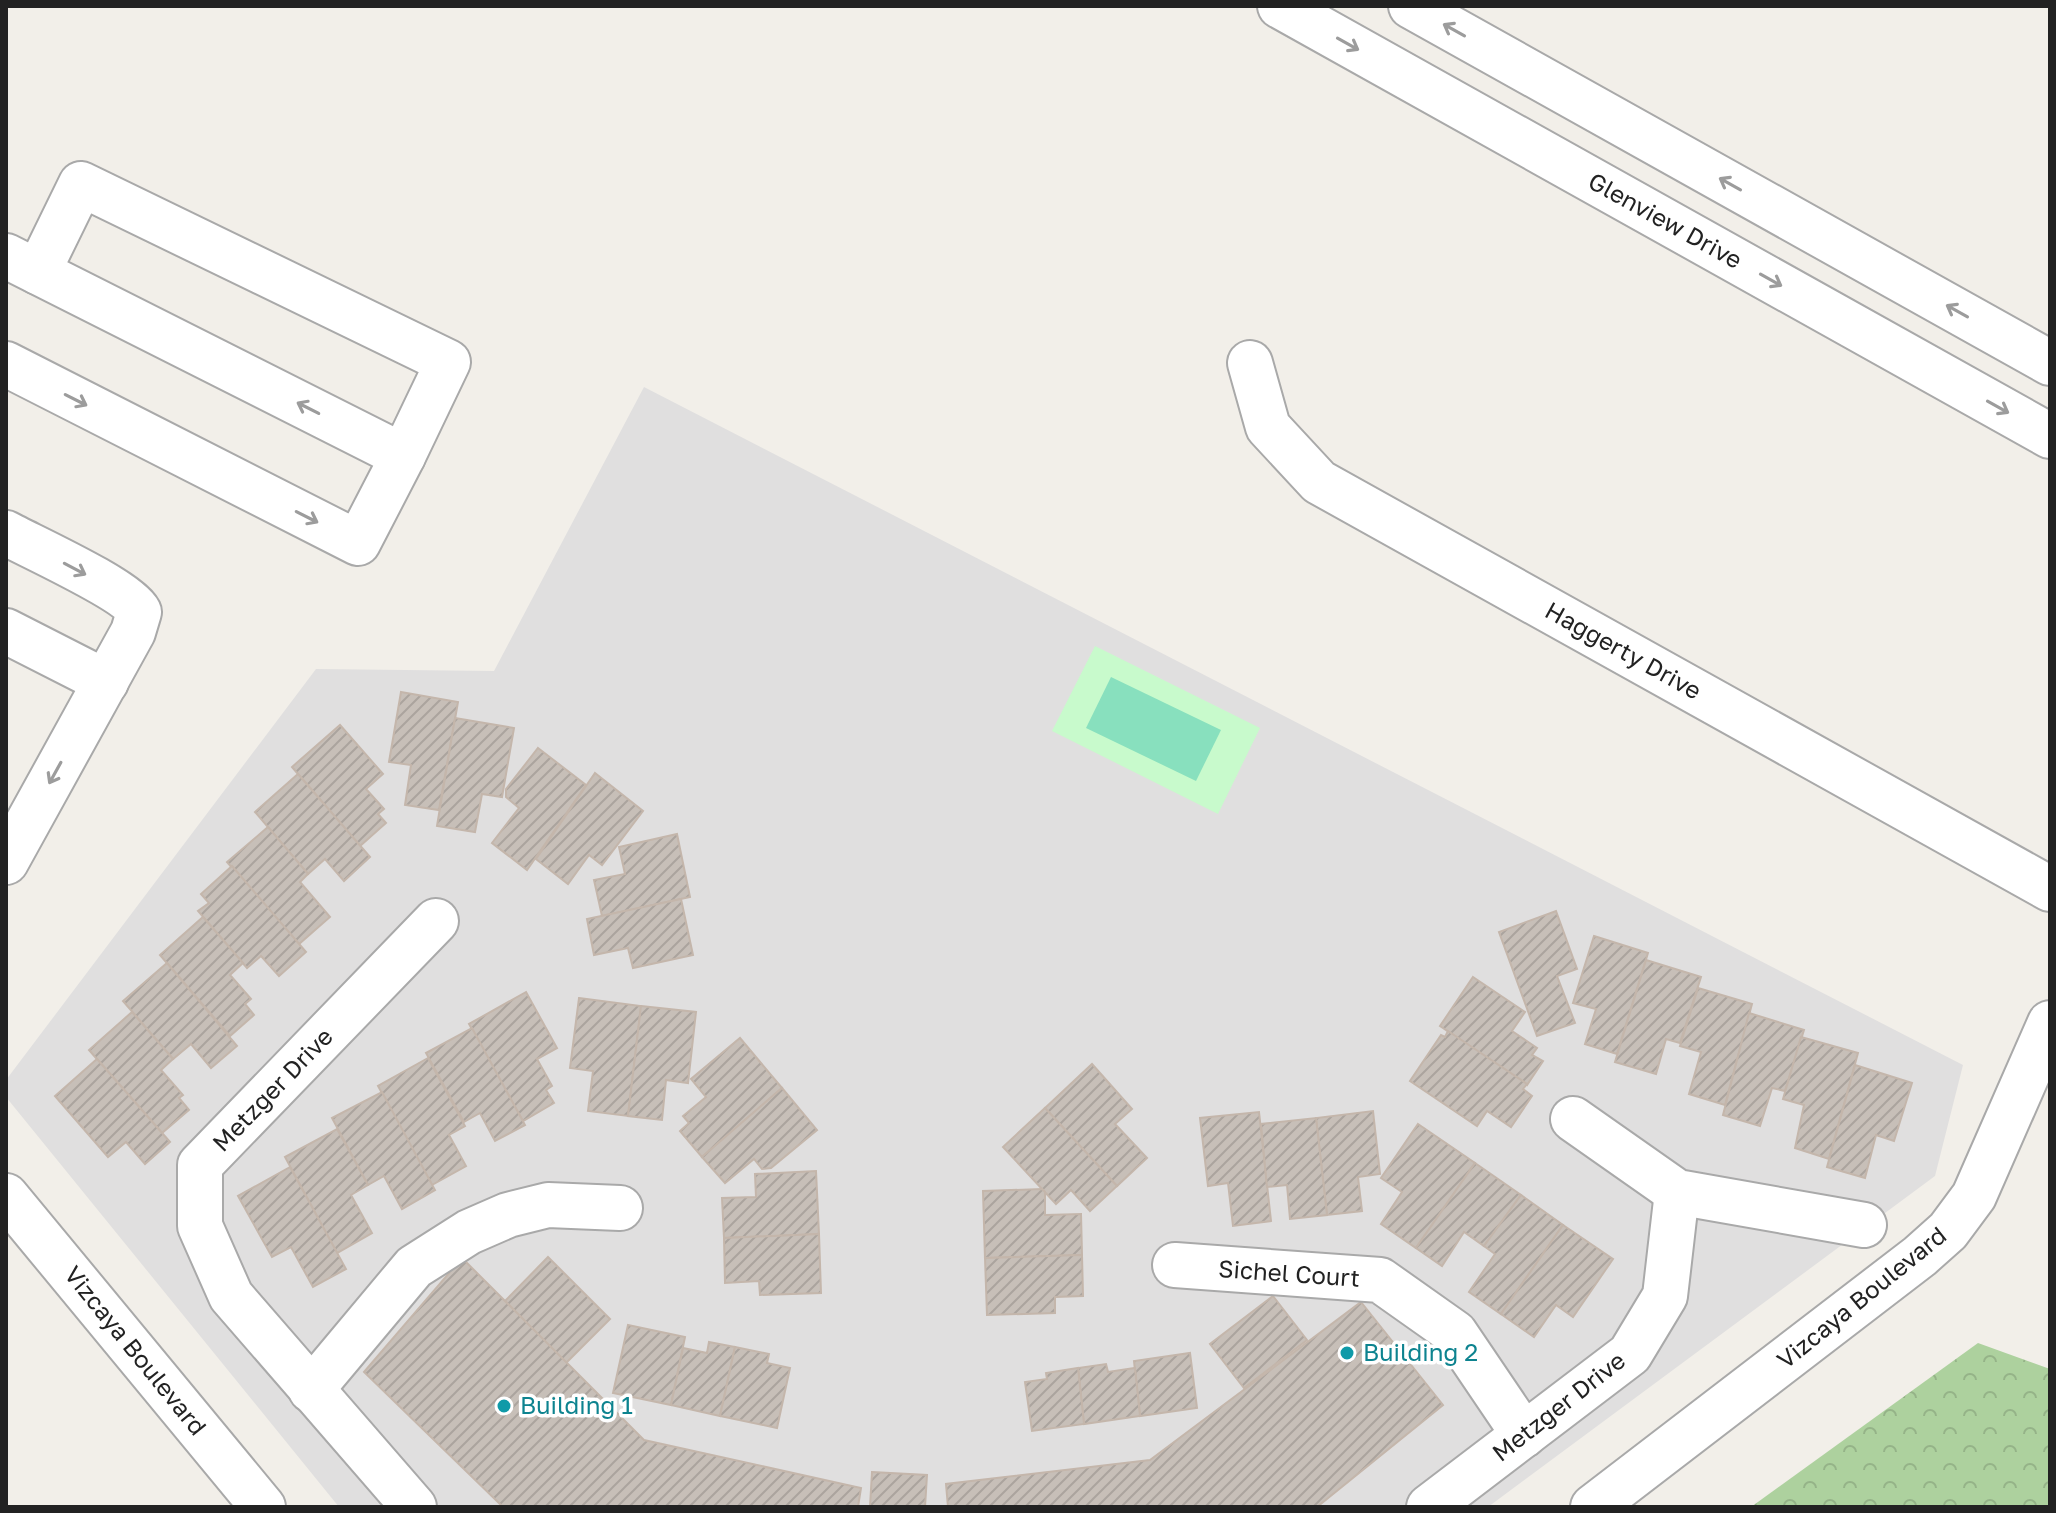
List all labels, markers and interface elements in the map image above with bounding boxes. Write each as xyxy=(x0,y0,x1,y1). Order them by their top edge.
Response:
one-way arrow xyxy=(1443,22,1467,38)
one-way arrow xyxy=(1336,36,1359,52)
street label: Glenview Drive xyxy=(1584,166,1748,274)
one-way arrow xyxy=(1719,176,1743,192)
one-way arrow xyxy=(1759,272,1782,288)
one-way arrow xyxy=(1946,303,1970,318)
one-way arrow xyxy=(63,392,87,408)
one-way arrow xyxy=(1986,399,2009,415)
one-way arrow xyxy=(297,400,321,416)
one-way arrow xyxy=(295,510,319,526)
one-way arrow xyxy=(63,562,86,578)
street label: Haggerty Drive xyxy=(1541,595,1707,705)
one-way arrow xyxy=(47,761,63,785)
street label: Metzger Drive xyxy=(206,1021,338,1157)
street label: Vizcaya Boulevard xyxy=(1771,1220,1951,1374)
street label: Sichel Court xyxy=(1217,1253,1361,1292)
street label: Vizcaya Boulevard xyxy=(59,1260,213,1440)
place label: Building 2 xyxy=(1363,1337,1478,1366)
marker: Building 2 xyxy=(1338,1344,1356,1362)
street label: Metzger Drive xyxy=(1486,1345,1630,1467)
place label: Building 1 xyxy=(520,1390,633,1419)
marker: Building 1 xyxy=(495,1397,513,1415)

